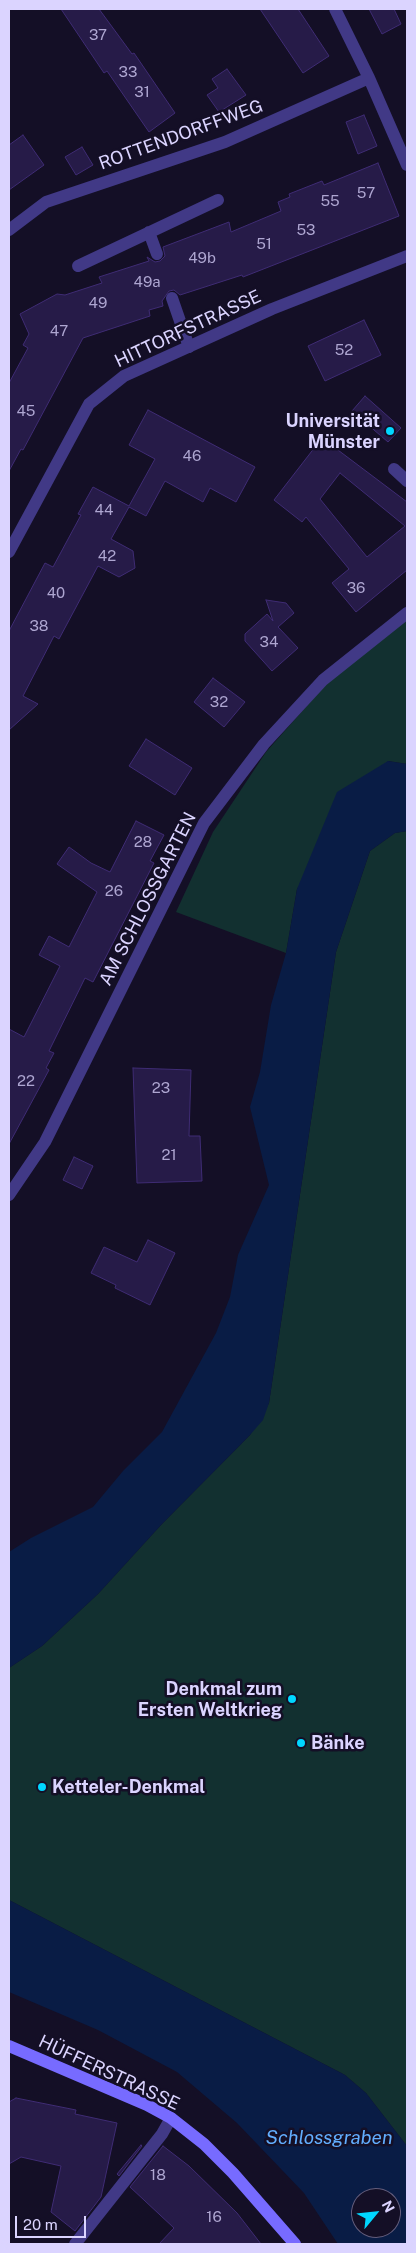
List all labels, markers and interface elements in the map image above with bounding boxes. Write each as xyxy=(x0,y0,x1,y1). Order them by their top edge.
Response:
house number: 37 xyxy=(89,26,107,44)
house number: 33 xyxy=(119,63,137,81)
house number: 31 xyxy=(134,83,150,101)
street label: ROTTENDORFFWEG xyxy=(96,95,266,175)
house number: 57 xyxy=(357,184,375,202)
house number: 55 xyxy=(320,192,340,210)
house number: 53 xyxy=(296,221,316,239)
house number: 51 xyxy=(256,235,272,253)
house number: 49b xyxy=(188,249,216,267)
house number: 49a xyxy=(133,273,161,291)
street label: HITTORFSTRASSE xyxy=(111,286,265,372)
house number: 49 xyxy=(89,294,107,312)
house number: 47 xyxy=(50,322,68,340)
house number: 52 xyxy=(335,341,353,359)
house number: 45 xyxy=(17,402,35,420)
place label: Universität Münster xyxy=(286,410,380,452)
marker: Universität Münster xyxy=(384,425,396,437)
house number: 46 xyxy=(183,447,201,465)
house number: 44 xyxy=(95,501,113,519)
house number: 42 xyxy=(98,547,116,565)
house number: 36 xyxy=(347,579,365,597)
house number: 40 xyxy=(47,584,65,602)
house number: 38 xyxy=(29,617,49,635)
house number: 34 xyxy=(260,633,278,651)
house number: 32 xyxy=(210,693,228,711)
street label: AM SCHLOSSGARTEN xyxy=(95,809,201,989)
house number: 28 xyxy=(134,833,152,851)
house number: 26 xyxy=(105,882,123,900)
house number: 22 xyxy=(17,1072,35,1090)
house number: 23 xyxy=(152,1079,170,1097)
house number: 21 xyxy=(161,1146,177,1164)
place label: Denkmal zum Ersten Weltkrieg xyxy=(138,1678,282,1720)
marker: Denkmal zum Ersten Weltkrieg xyxy=(286,1693,298,1705)
place label: Bänke xyxy=(311,1732,365,1754)
marker: Bänke xyxy=(295,1737,307,1749)
place label: Ketteler-Denkmal xyxy=(52,1776,205,1798)
marker: Ketteler-Denkmal xyxy=(36,1781,48,1793)
street label: HÜFFERSTRASSE xyxy=(35,2031,183,2115)
water label: Schlossgraben xyxy=(266,2127,392,2149)
house number: 18 xyxy=(150,2166,166,2184)
north arrow xyxy=(351,2188,401,2238)
text: N xyxy=(379,2198,398,2215)
scale bar xyxy=(18,2206,89,2238)
house number: 16 xyxy=(206,2208,222,2226)
text: 20 m xyxy=(23,2216,58,2233)

